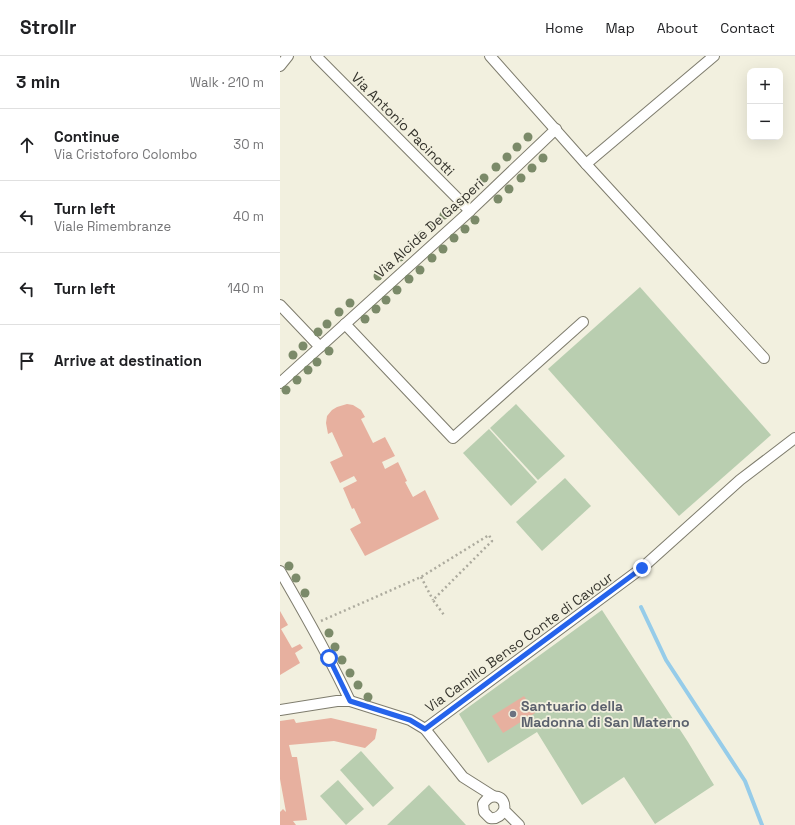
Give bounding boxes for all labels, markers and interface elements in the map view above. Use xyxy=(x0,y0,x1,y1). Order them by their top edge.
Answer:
text: Strollr xyxy=(20,15,77,40)
text: Home xyxy=(545,19,583,37)
text: Map xyxy=(605,19,635,37)
text: About xyxy=(657,19,698,37)
text: Contact xyxy=(720,19,775,37)
street label: Via Antonio Pacinotti xyxy=(347,68,459,180)
map controls xyxy=(747,68,783,140)
button: + xyxy=(747,68,783,104)
text: 3 min xyxy=(16,71,60,93)
text: Walk · 210 m xyxy=(190,74,264,91)
button: − xyxy=(747,104,783,140)
text: Continue xyxy=(54,127,120,146)
icon: ahead xyxy=(16,134,38,156)
text: 30 m xyxy=(233,136,264,153)
text: Via Cristoforo Colombo xyxy=(54,146,197,163)
street label: Via Alcide De Gasperi xyxy=(371,174,487,282)
text: Turn left xyxy=(54,199,116,218)
icon: left xyxy=(16,206,38,228)
text: 40 m xyxy=(233,208,264,225)
text: Viale Rimembranze xyxy=(54,218,171,235)
icon: left xyxy=(16,278,38,300)
text: Turn left xyxy=(54,279,116,298)
text: 140 m xyxy=(228,280,264,297)
icon: arrive xyxy=(16,350,38,372)
text: Arrive at destination xyxy=(54,351,202,370)
route end xyxy=(633,559,651,577)
street label: Via Camillo Benso Conte di Cavour xyxy=(422,568,616,716)
route start xyxy=(320,649,338,667)
place label: Santuario della Madonna di San Materno xyxy=(521,697,690,731)
marker: Santuario della Madonna di San Materno xyxy=(508,709,518,719)

